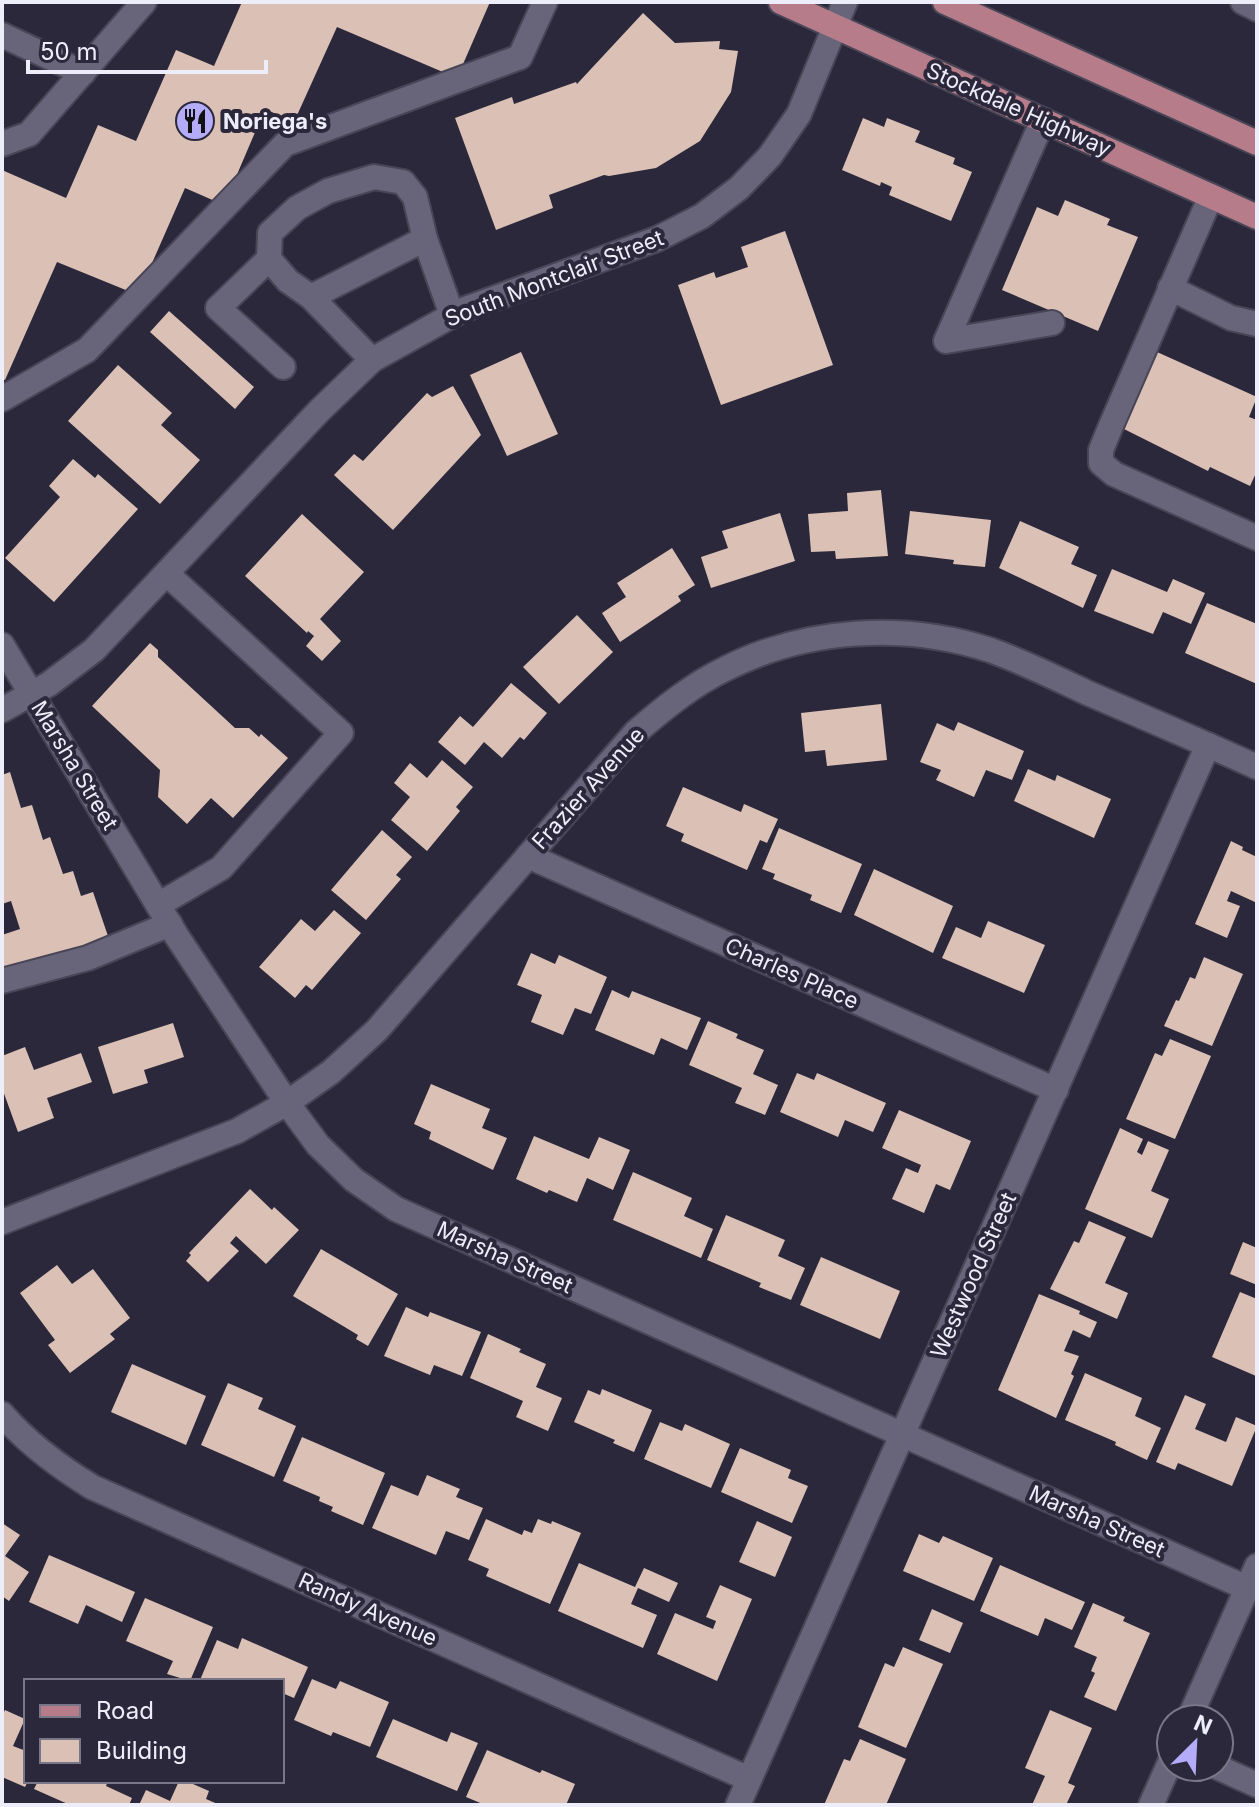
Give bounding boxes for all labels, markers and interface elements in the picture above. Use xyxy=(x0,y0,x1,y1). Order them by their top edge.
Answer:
scale bar xyxy=(28,24,266,74)
text: 50 m xyxy=(40,37,98,66)
street label: Stockdale Highway xyxy=(923,57,1115,161)
restaurant icon: Noriega's xyxy=(174,100,216,142)
place label: Noriega's xyxy=(223,108,327,134)
street label: South Montclair Street xyxy=(441,224,667,332)
street label: Marsha Street xyxy=(26,696,124,834)
street label: Frazier Avenue xyxy=(526,722,650,854)
street label: Charles Place xyxy=(721,932,863,1014)
street label: Westwood Street xyxy=(925,1188,1021,1362)
street label: Marsha Street xyxy=(433,1215,577,1299)
street label: Marsha Street xyxy=(1025,1479,1169,1563)
street label: Randy Avenue xyxy=(295,1567,441,1651)
legend xyxy=(24,1679,284,1783)
text: Road xyxy=(96,1696,154,1725)
north arrow xyxy=(1155,1703,1235,1783)
text: N xyxy=(1190,1709,1216,1740)
text: Building xyxy=(96,1736,187,1765)

